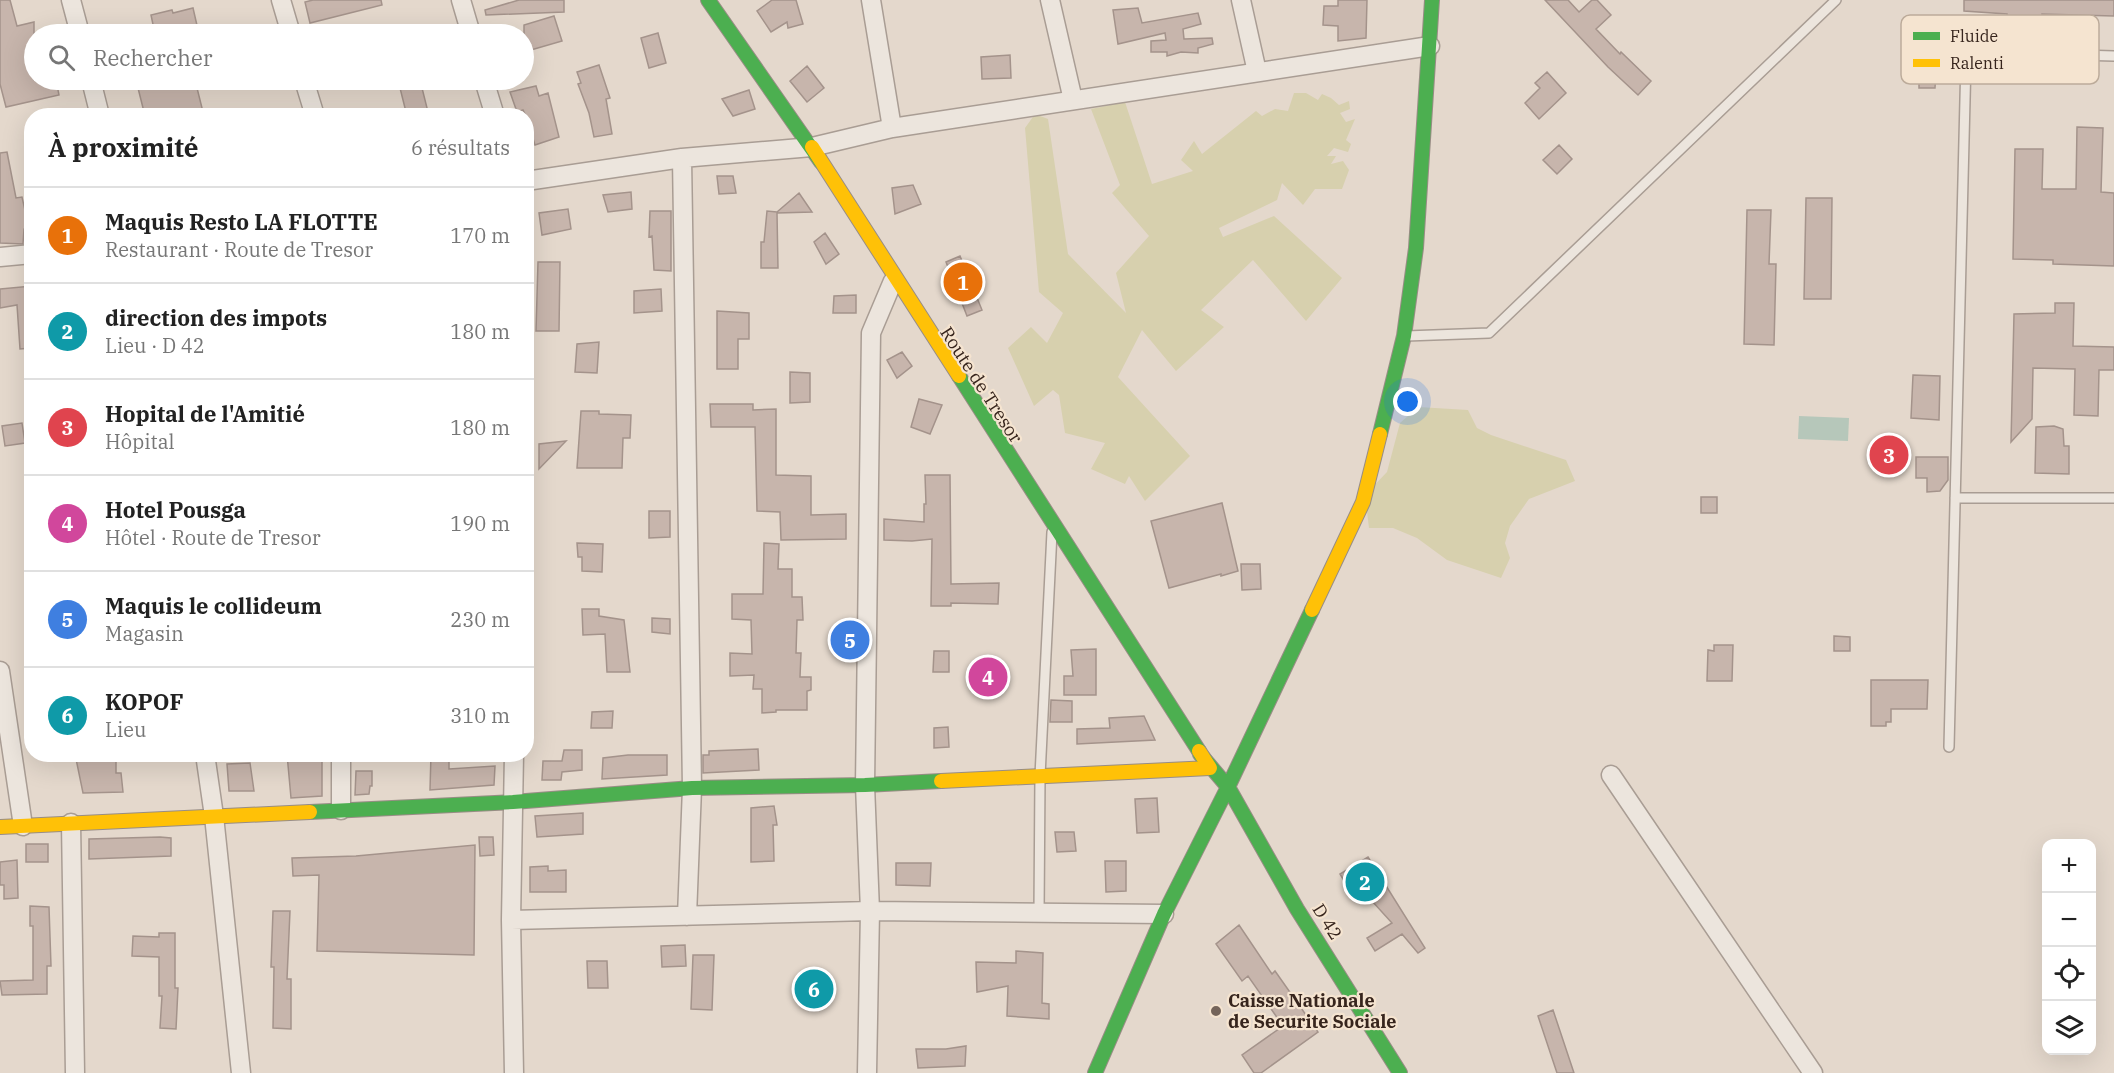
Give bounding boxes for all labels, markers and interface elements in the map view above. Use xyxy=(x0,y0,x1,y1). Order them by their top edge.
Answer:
legend xyxy=(1901,15,2099,84)
search box xyxy=(24,24,534,90)
text: Fluide xyxy=(1950,26,1998,46)
icon: search xyxy=(45,41,78,74)
text: Rechercher xyxy=(93,43,212,72)
text: Ralenti xyxy=(1950,53,2004,73)
text: À proximité xyxy=(48,130,199,164)
text: 6 résultats xyxy=(411,134,510,161)
text: Maquis Resto LA FLOTTE xyxy=(105,207,378,236)
text: 1 xyxy=(62,222,74,249)
text: 170 m xyxy=(450,222,510,249)
text: Restaurant · Route de Tresor xyxy=(105,236,373,263)
pin: 1 xyxy=(944,260,982,304)
text: direction des impots xyxy=(105,303,327,332)
text: 2 xyxy=(62,318,74,345)
text: 180 m xyxy=(450,318,510,345)
street label: Route de Tresor xyxy=(935,322,1028,447)
text: Lieu · D 42 xyxy=(105,332,205,359)
your location xyxy=(1393,387,1422,416)
text: Hopital de l'Amitié xyxy=(105,399,305,428)
text: 3 xyxy=(62,414,74,441)
text: 180 m xyxy=(450,414,510,441)
text: Hôpital xyxy=(105,428,175,455)
pin: 3 xyxy=(1870,432,1908,478)
text: Hotel Pousga xyxy=(105,495,246,524)
text: 4 xyxy=(62,510,74,537)
text: 190 m xyxy=(450,510,510,537)
text: Hôtel · Route de Tresor xyxy=(105,524,321,551)
text: Maquis le collideum xyxy=(105,591,322,620)
text: 5 xyxy=(62,606,74,633)
text: 230 m xyxy=(450,606,510,633)
pin: 5 xyxy=(830,618,870,662)
text: Magasin xyxy=(105,620,184,647)
pin: 4 xyxy=(968,654,1008,700)
text: KOPOF xyxy=(105,687,184,716)
text: 6 xyxy=(62,702,74,729)
text: 310 m xyxy=(450,702,510,729)
text: Lieu xyxy=(105,716,146,743)
map controls xyxy=(2042,839,2096,1055)
button: + xyxy=(2042,839,2096,893)
pin: 2 xyxy=(1346,860,1384,904)
button: − xyxy=(2042,893,2096,947)
street label: D 42 xyxy=(1307,899,1347,944)
button: locate xyxy=(2042,947,2096,1001)
pin: 6 xyxy=(794,966,834,1012)
place label: Caisse Nationale de Securite Sociale xyxy=(1228,989,1396,1033)
button: layers xyxy=(2042,1001,2096,1055)
marker: Caisse Nationale de Securite Sociale xyxy=(1209,1004,1223,1018)

